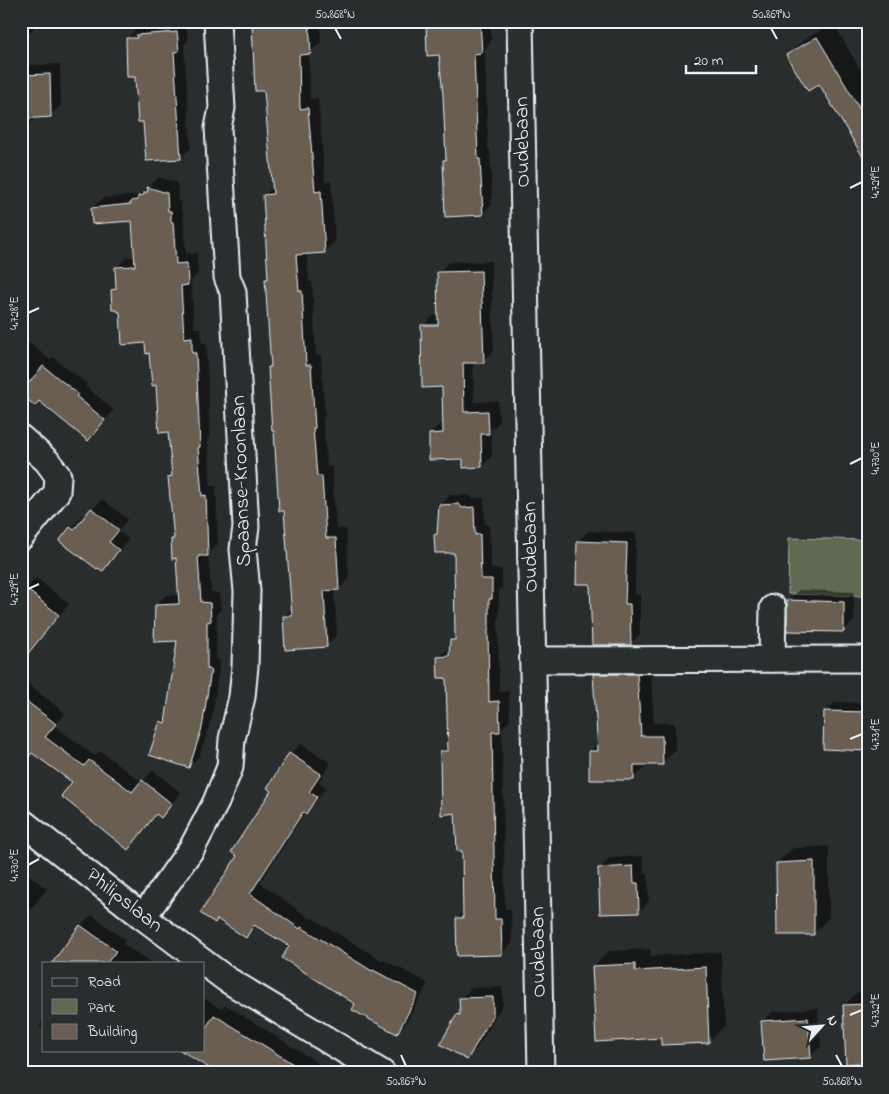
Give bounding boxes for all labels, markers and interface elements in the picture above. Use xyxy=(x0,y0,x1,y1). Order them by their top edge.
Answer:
text: 50.868°N xyxy=(315,6,355,24)
text: 50.869°N xyxy=(751,6,791,24)
scale bar xyxy=(686,42,756,74)
text: 20 m xyxy=(694,50,724,72)
street label: Oudebaan xyxy=(507,96,539,188)
text: 4.729°E xyxy=(867,166,885,198)
text: 4.728°E xyxy=(6,296,24,330)
street label: Spaanse-Kroonlaan xyxy=(224,395,260,567)
text: 4.730°E xyxy=(867,442,885,474)
street label: Oudebaan xyxy=(515,501,547,593)
text: 4.729°E xyxy=(6,573,24,605)
text: 4.731°E xyxy=(867,718,885,750)
text: 4.730°E xyxy=(6,849,24,881)
street label: Philipslaan xyxy=(79,861,169,941)
street label: Oudebaan xyxy=(523,906,555,998)
legend xyxy=(42,962,205,1052)
text: Road xyxy=(88,971,121,993)
text: 4.732°E xyxy=(867,993,885,1027)
text: Park xyxy=(88,997,116,1019)
north arrow xyxy=(796,1002,846,1052)
text: N xyxy=(821,1012,844,1030)
text: Building xyxy=(87,1021,137,1044)
text: 50.867°N xyxy=(386,1073,426,1091)
text: 50.868°N xyxy=(822,1073,862,1091)

